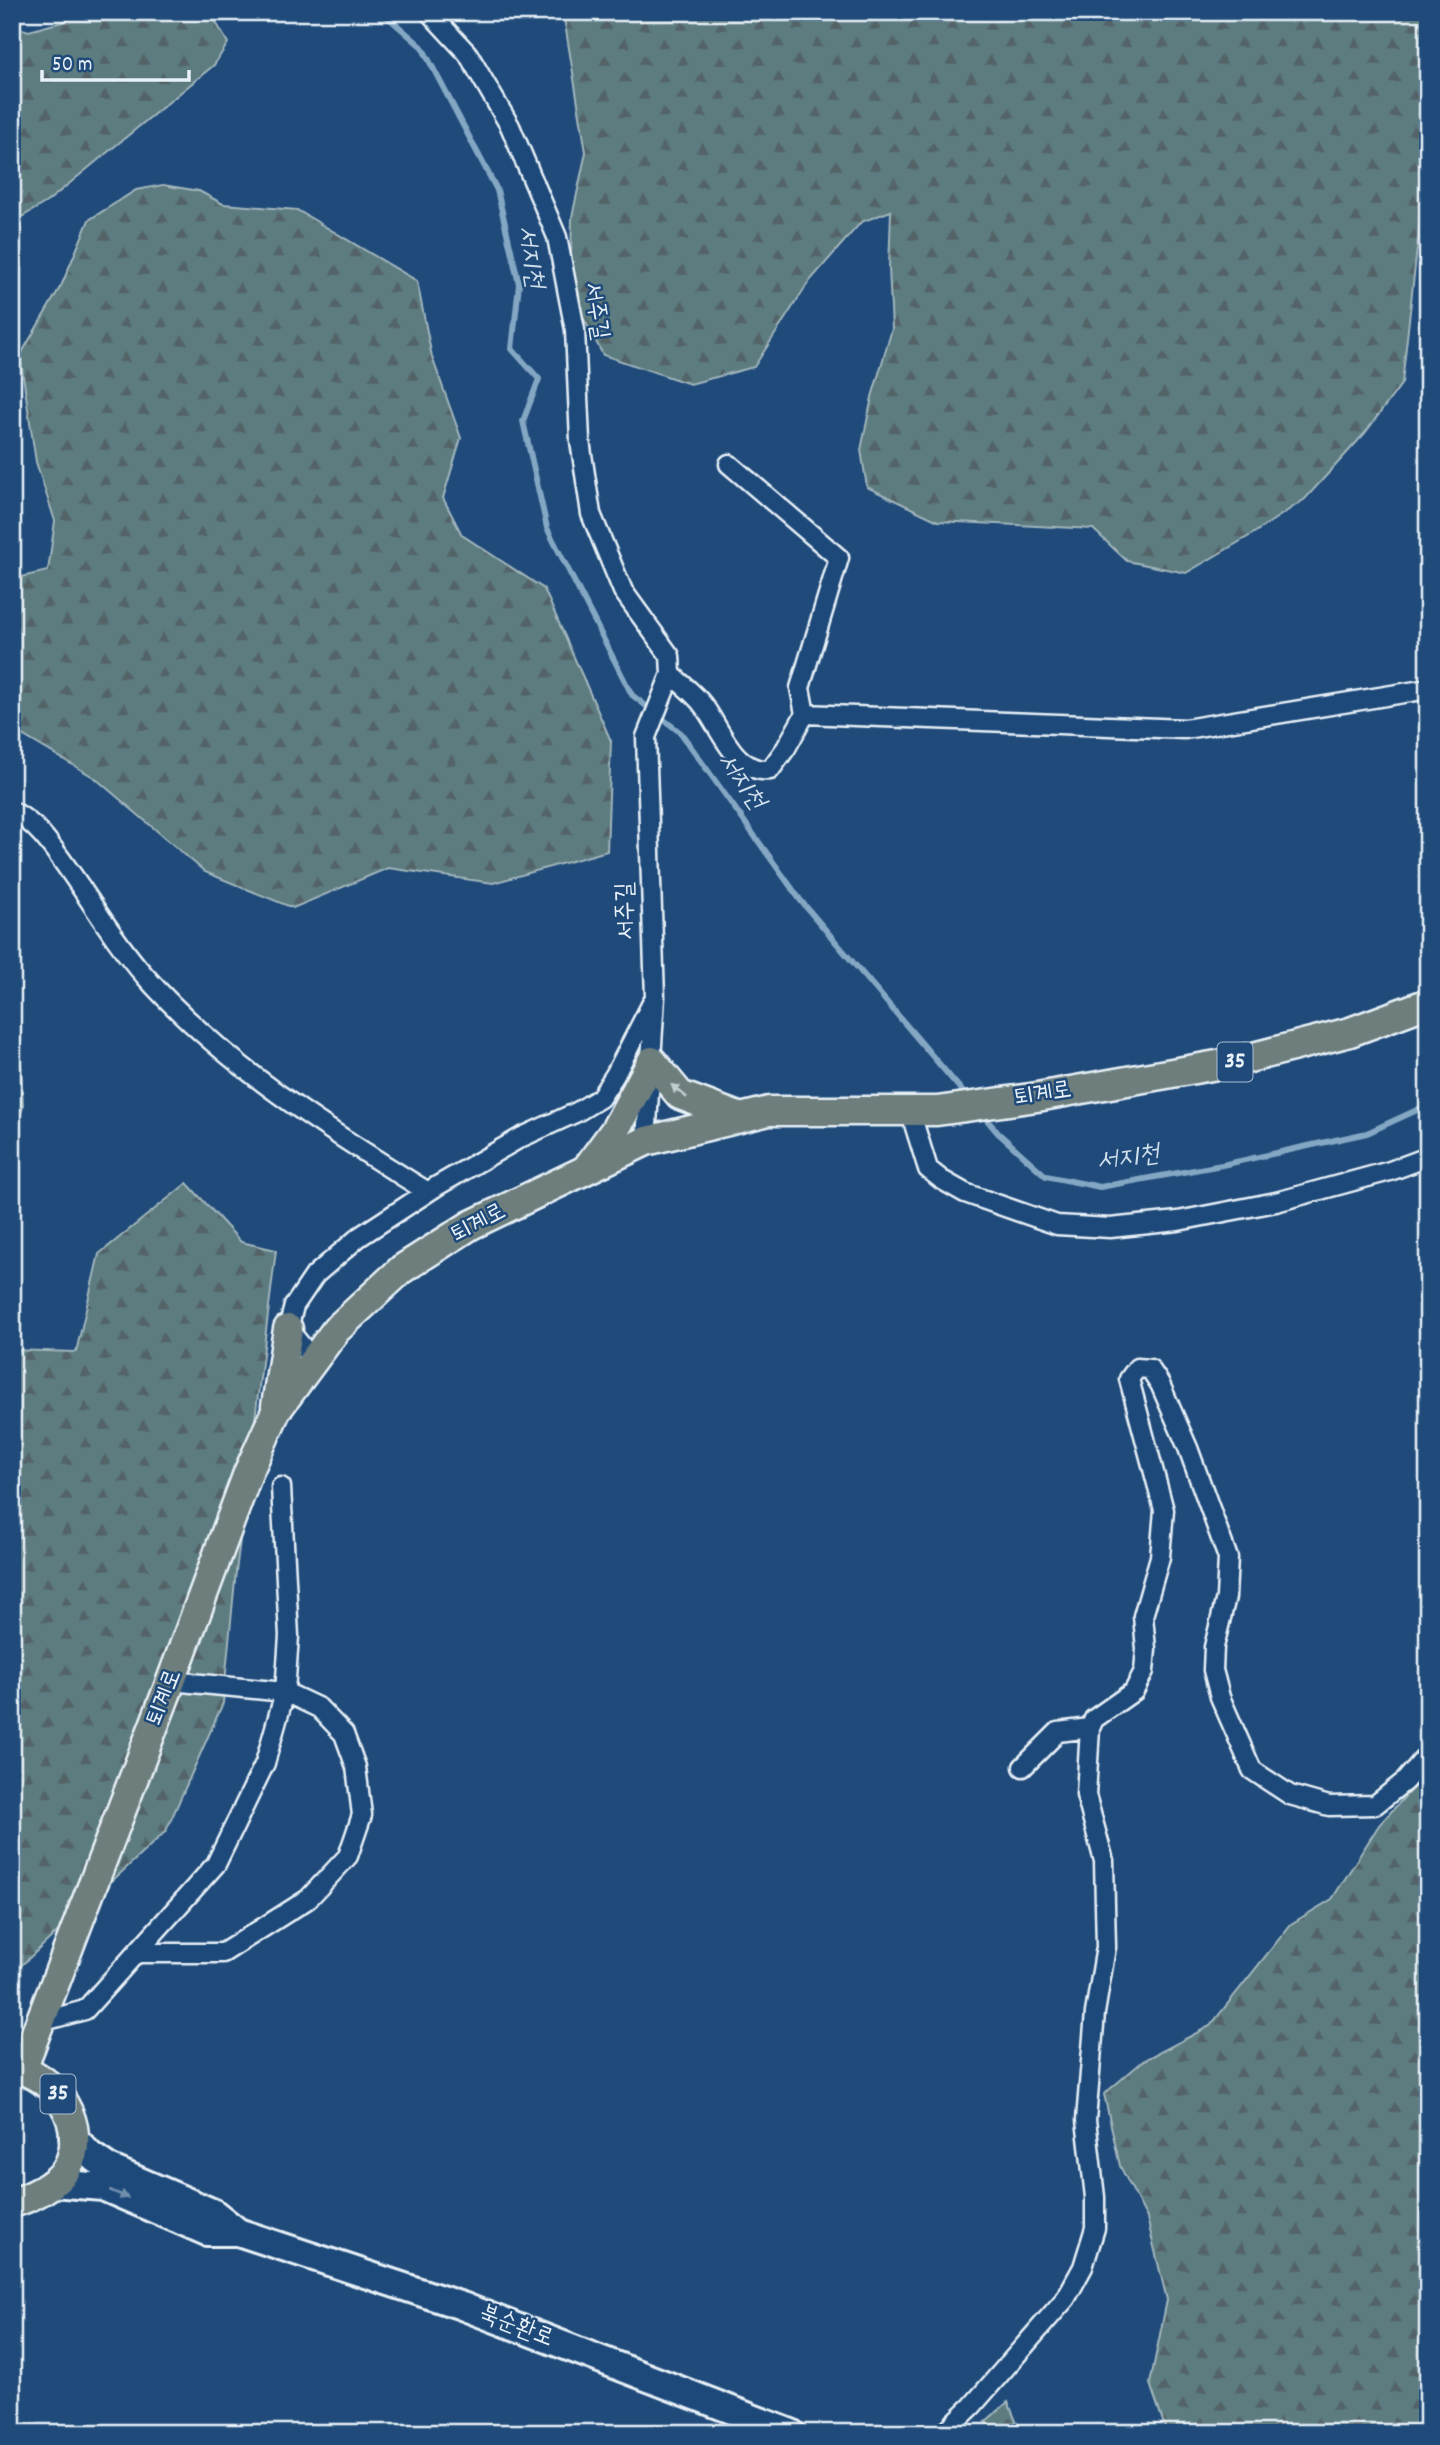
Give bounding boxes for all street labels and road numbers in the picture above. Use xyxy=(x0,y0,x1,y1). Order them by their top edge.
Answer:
street label: 서주길 xyxy=(574,280,616,342)
street label: 서주길 xyxy=(609,881,645,941)
road number: 35 xyxy=(1218,1042,1252,1082)
street label: 퇴계로 xyxy=(1012,1074,1074,1116)
street label: 퇴계로 xyxy=(445,1195,513,1253)
street label: 퇴계로 xyxy=(139,1665,191,1731)
road number: 35 xyxy=(41,2074,76,2114)
street label: 북순환로 xyxy=(474,2297,558,2357)

